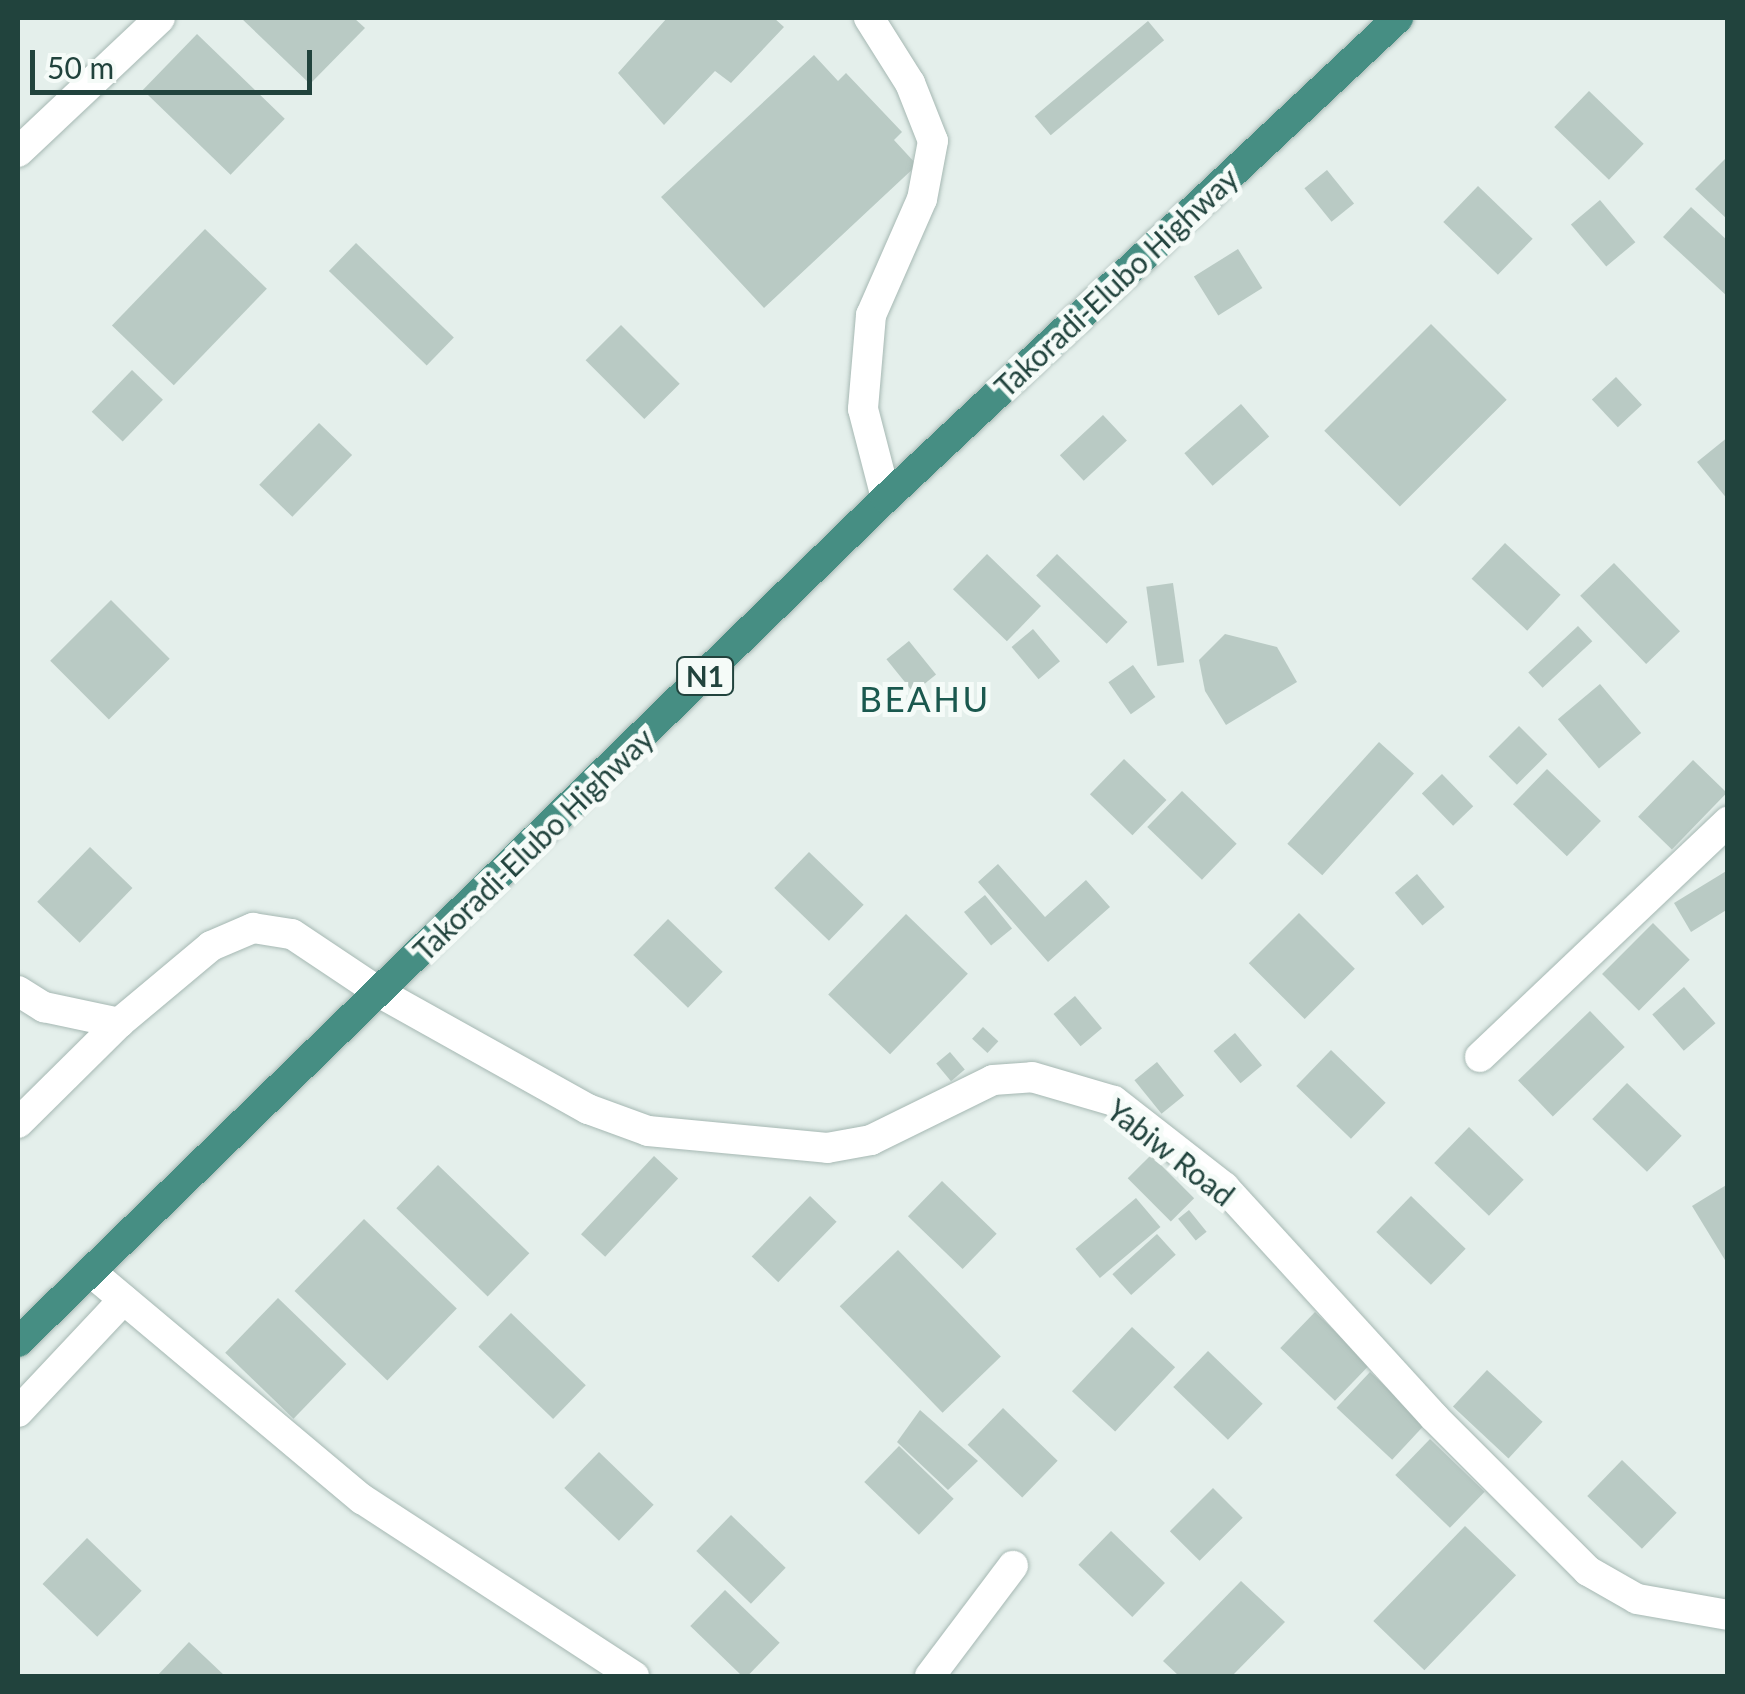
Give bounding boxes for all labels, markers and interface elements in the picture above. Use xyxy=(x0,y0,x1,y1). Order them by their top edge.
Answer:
scale bar xyxy=(35,30,318,92)
text: 50 m xyxy=(47,49,114,85)
street label: Takoradi-Elubo Highway xyxy=(987,160,1245,404)
road number: N1 xyxy=(675,653,735,699)
district label: BEAHU xyxy=(859,677,991,719)
street label: Takoradi-Elubo Highway xyxy=(406,720,660,968)
street label: Yabiw Road xyxy=(1100,1091,1242,1213)

